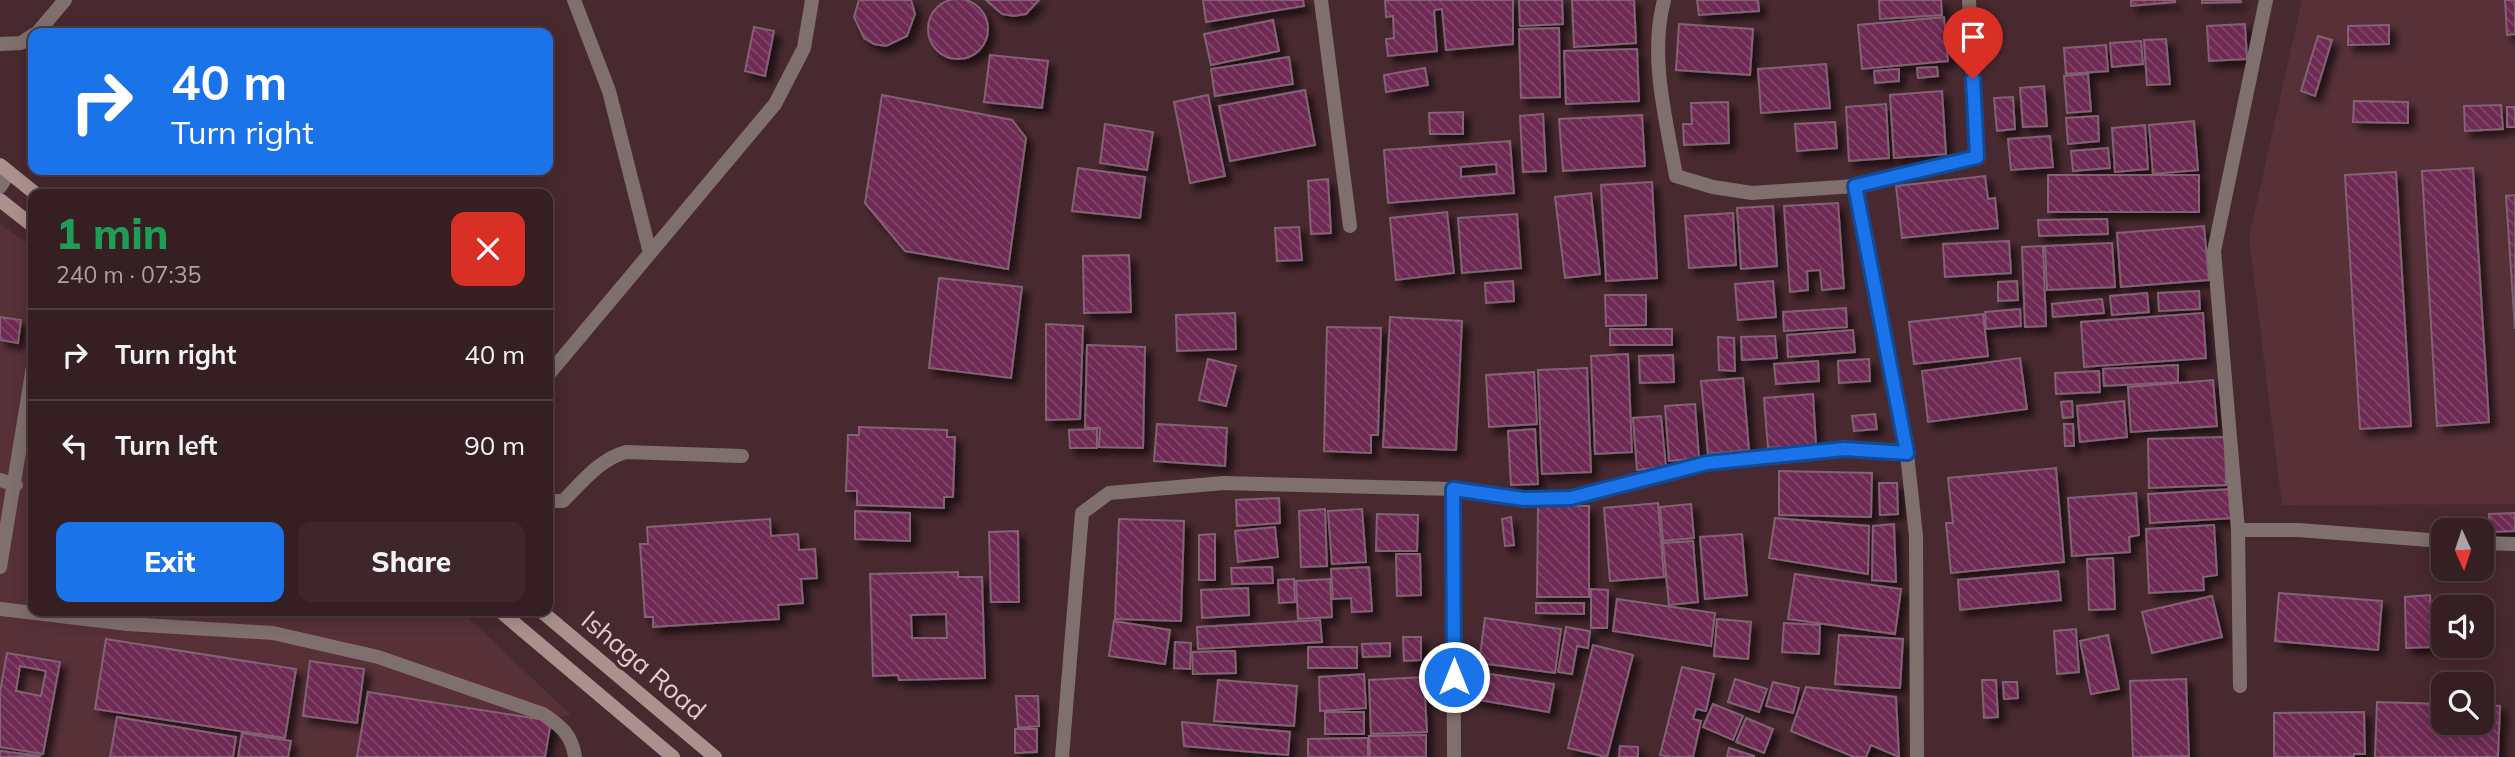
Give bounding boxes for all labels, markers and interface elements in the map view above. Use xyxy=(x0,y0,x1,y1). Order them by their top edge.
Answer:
pin xyxy=(1943,7,2003,79)
icon: arrive xyxy=(1954,18,1992,56)
text: 40 m xyxy=(171,51,287,112)
icon: right xyxy=(56,56,147,147)
text: Turn right xyxy=(171,112,314,152)
text: 1 min xyxy=(56,207,169,260)
button: close xyxy=(451,212,525,286)
text: 240 m · 07:35 xyxy=(56,260,201,289)
icon: right xyxy=(56,336,94,374)
text: Turn right xyxy=(115,338,236,371)
text: 40 m xyxy=(464,338,525,371)
icon: left xyxy=(56,427,94,465)
text: Turn left xyxy=(115,429,217,462)
text: 90 m xyxy=(464,429,525,462)
north arrow xyxy=(2431,518,2494,581)
map controls xyxy=(2431,518,2494,735)
button: Exit xyxy=(56,522,284,602)
button: Share xyxy=(298,522,525,602)
button: sound xyxy=(2431,595,2494,658)
street label: Ishaga Road xyxy=(575,603,713,727)
position arrow xyxy=(1417,640,1491,714)
button: search xyxy=(2431,672,2494,735)

